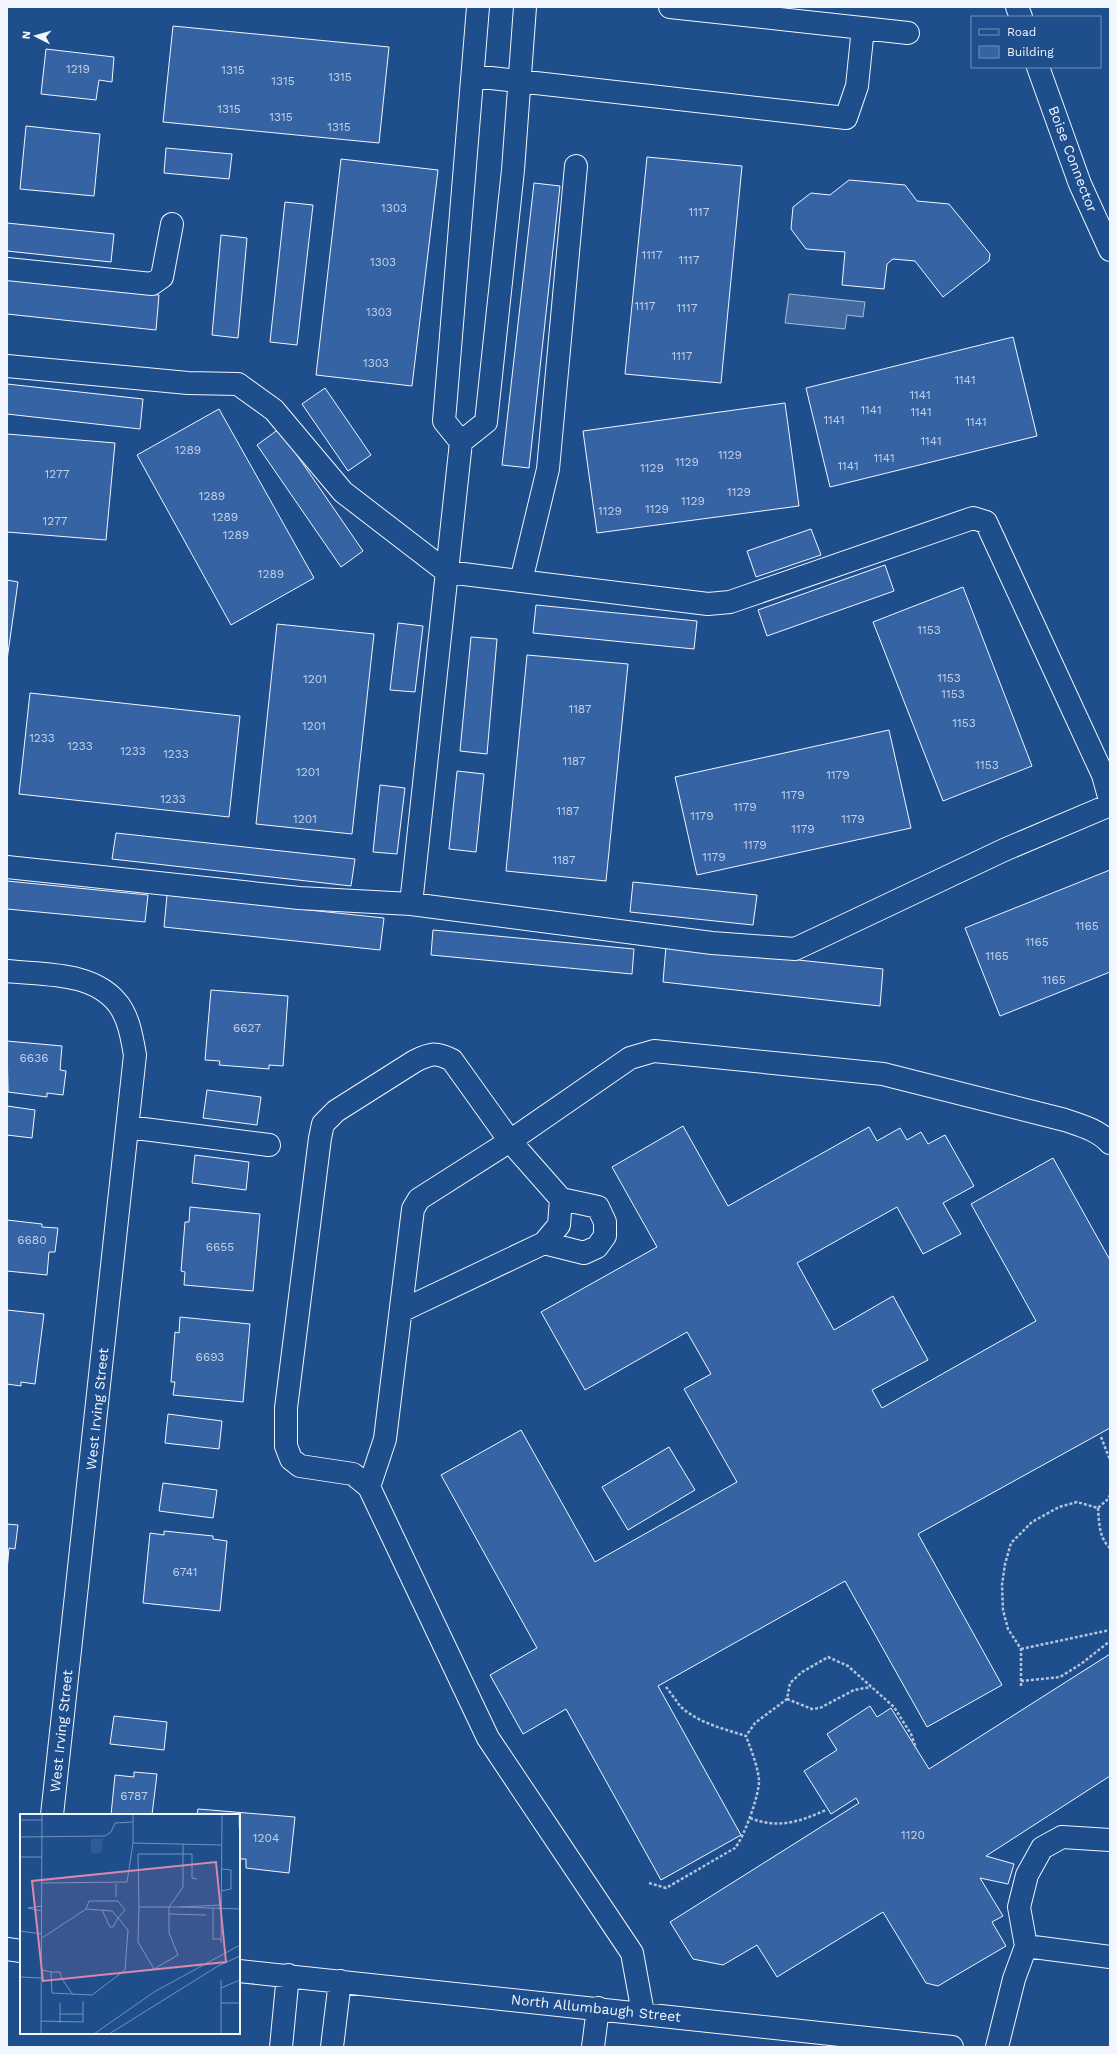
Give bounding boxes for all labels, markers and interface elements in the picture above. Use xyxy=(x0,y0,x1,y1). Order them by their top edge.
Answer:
north arrow xyxy=(16,16,56,56)
legend xyxy=(971,16,1101,68)
text: Road xyxy=(1007,25,1036,39)
text: N xyxy=(20,30,33,40)
text: Building xyxy=(1007,45,1054,59)
house number: 1219 xyxy=(66,62,90,76)
house number: 1315 xyxy=(221,63,245,77)
house number: 1315 xyxy=(328,70,352,84)
house number: 1315 xyxy=(271,74,295,88)
house number: 1315 xyxy=(217,102,241,116)
street label: Boise Connector xyxy=(1045,104,1101,215)
house number: 1315 xyxy=(269,110,293,124)
house number: 1315 xyxy=(327,120,351,134)
house number: 1303 xyxy=(381,201,407,215)
house number: 1117 xyxy=(689,205,710,219)
house number: 1117 xyxy=(642,248,663,262)
house number: 1117 xyxy=(679,253,700,267)
house number: 1303 xyxy=(370,255,396,269)
house number: 1117 xyxy=(635,299,656,313)
house number: 1117 xyxy=(677,301,698,315)
house number: 1303 xyxy=(366,305,392,319)
house number: 1117 xyxy=(672,349,693,363)
house number: 1303 xyxy=(363,356,389,370)
house number: 1141 xyxy=(954,373,976,387)
house number: 1141 xyxy=(909,388,931,402)
house number: 1141 xyxy=(860,403,882,417)
house number: 1141 xyxy=(910,405,932,419)
house number: 1141 xyxy=(823,413,845,427)
house number: 1141 xyxy=(965,415,987,429)
house number: 1141 xyxy=(920,434,942,448)
house number: 1289 xyxy=(175,443,201,457)
house number: 1129 xyxy=(718,448,742,462)
house number: 1141 xyxy=(873,451,895,465)
house number: 1129 xyxy=(675,455,699,469)
house number: 1141 xyxy=(837,459,859,473)
house number: 1129 xyxy=(640,461,664,475)
house number: 1277 xyxy=(45,467,70,481)
house number: 1129 xyxy=(727,485,751,499)
house number: 1289 xyxy=(199,489,225,503)
house number: 1129 xyxy=(681,494,705,508)
house number: 1129 xyxy=(645,502,669,516)
house number: 1129 xyxy=(598,504,622,518)
house number: 1289 xyxy=(212,510,238,524)
house number: 1277 xyxy=(43,514,68,528)
house number: 1289 xyxy=(223,528,249,542)
house number: 1289 xyxy=(258,567,284,581)
house number: 1153 xyxy=(917,623,941,637)
house number: 1153 xyxy=(937,671,961,685)
house number: 1201 xyxy=(303,672,327,686)
house number: 1153 xyxy=(941,687,965,701)
house number: 1187 xyxy=(568,702,592,716)
house number: 1153 xyxy=(952,716,976,730)
house number: 1201 xyxy=(302,719,326,733)
house number: 1233 xyxy=(29,731,55,745)
house number: 1233 xyxy=(67,739,93,753)
house number: 1233 xyxy=(120,744,146,758)
house number: 1233 xyxy=(163,747,189,761)
house number: 1187 xyxy=(562,754,586,768)
house number: 1153 xyxy=(975,758,999,772)
house number: 1201 xyxy=(296,765,320,779)
house number: 1179 xyxy=(826,768,850,782)
house number: 1179 xyxy=(781,788,805,802)
house number: 1233 xyxy=(160,792,186,806)
house number: 1179 xyxy=(733,800,757,814)
house number: 1187 xyxy=(556,804,580,818)
house number: 1179 xyxy=(690,809,714,823)
house number: 1201 xyxy=(293,812,317,826)
house number: 1179 xyxy=(841,812,865,826)
house number: 1179 xyxy=(791,822,815,836)
house number: 1179 xyxy=(743,838,767,852)
house number: 1179 xyxy=(702,850,726,864)
house number: 1187 xyxy=(552,853,576,867)
house number: 1165 xyxy=(1075,919,1099,933)
house number: 1165 xyxy=(1025,935,1049,949)
house number: 1165 xyxy=(985,949,1009,963)
house number: 1165 xyxy=(1042,973,1066,987)
house number: 6627 xyxy=(233,1021,261,1035)
house number: 6636 xyxy=(20,1051,48,1065)
house number: 6680 xyxy=(17,1233,47,1247)
house number: 6655 xyxy=(206,1240,234,1254)
street label: West Irving Street xyxy=(83,1347,111,1471)
house number: 6693 xyxy=(196,1350,224,1364)
house number: 6741 xyxy=(173,1565,197,1579)
street label: West Irving Street xyxy=(47,1669,75,1793)
house number: 6787 xyxy=(120,1789,148,1803)
inset map xyxy=(20,1814,240,2034)
house number: 1120 xyxy=(901,1828,925,1842)
house number: 1204 xyxy=(253,1831,279,1845)
street label: North Allumbaugh Street xyxy=(510,1991,682,2025)

